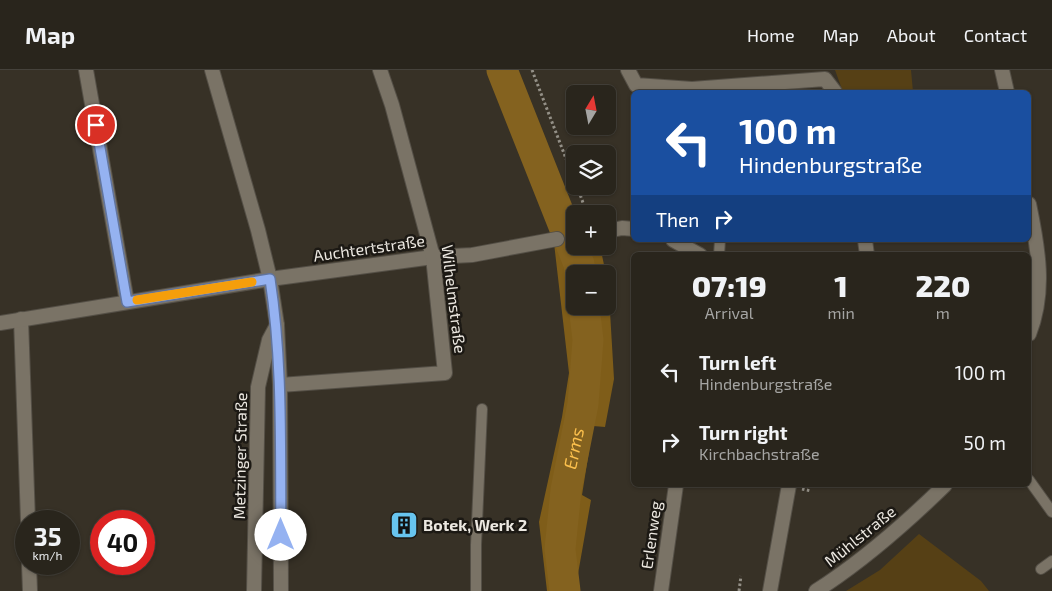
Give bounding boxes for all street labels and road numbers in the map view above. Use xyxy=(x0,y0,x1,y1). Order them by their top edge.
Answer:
street label: Auchtertstraße xyxy=(312,230,426,265)
street label: Wilhelmstraße xyxy=(438,244,471,354)
street label: Metzinger Straße xyxy=(229,392,250,520)
street label: Erlenweg xyxy=(636,500,665,570)
street label: Mühlstraße xyxy=(820,501,899,570)

